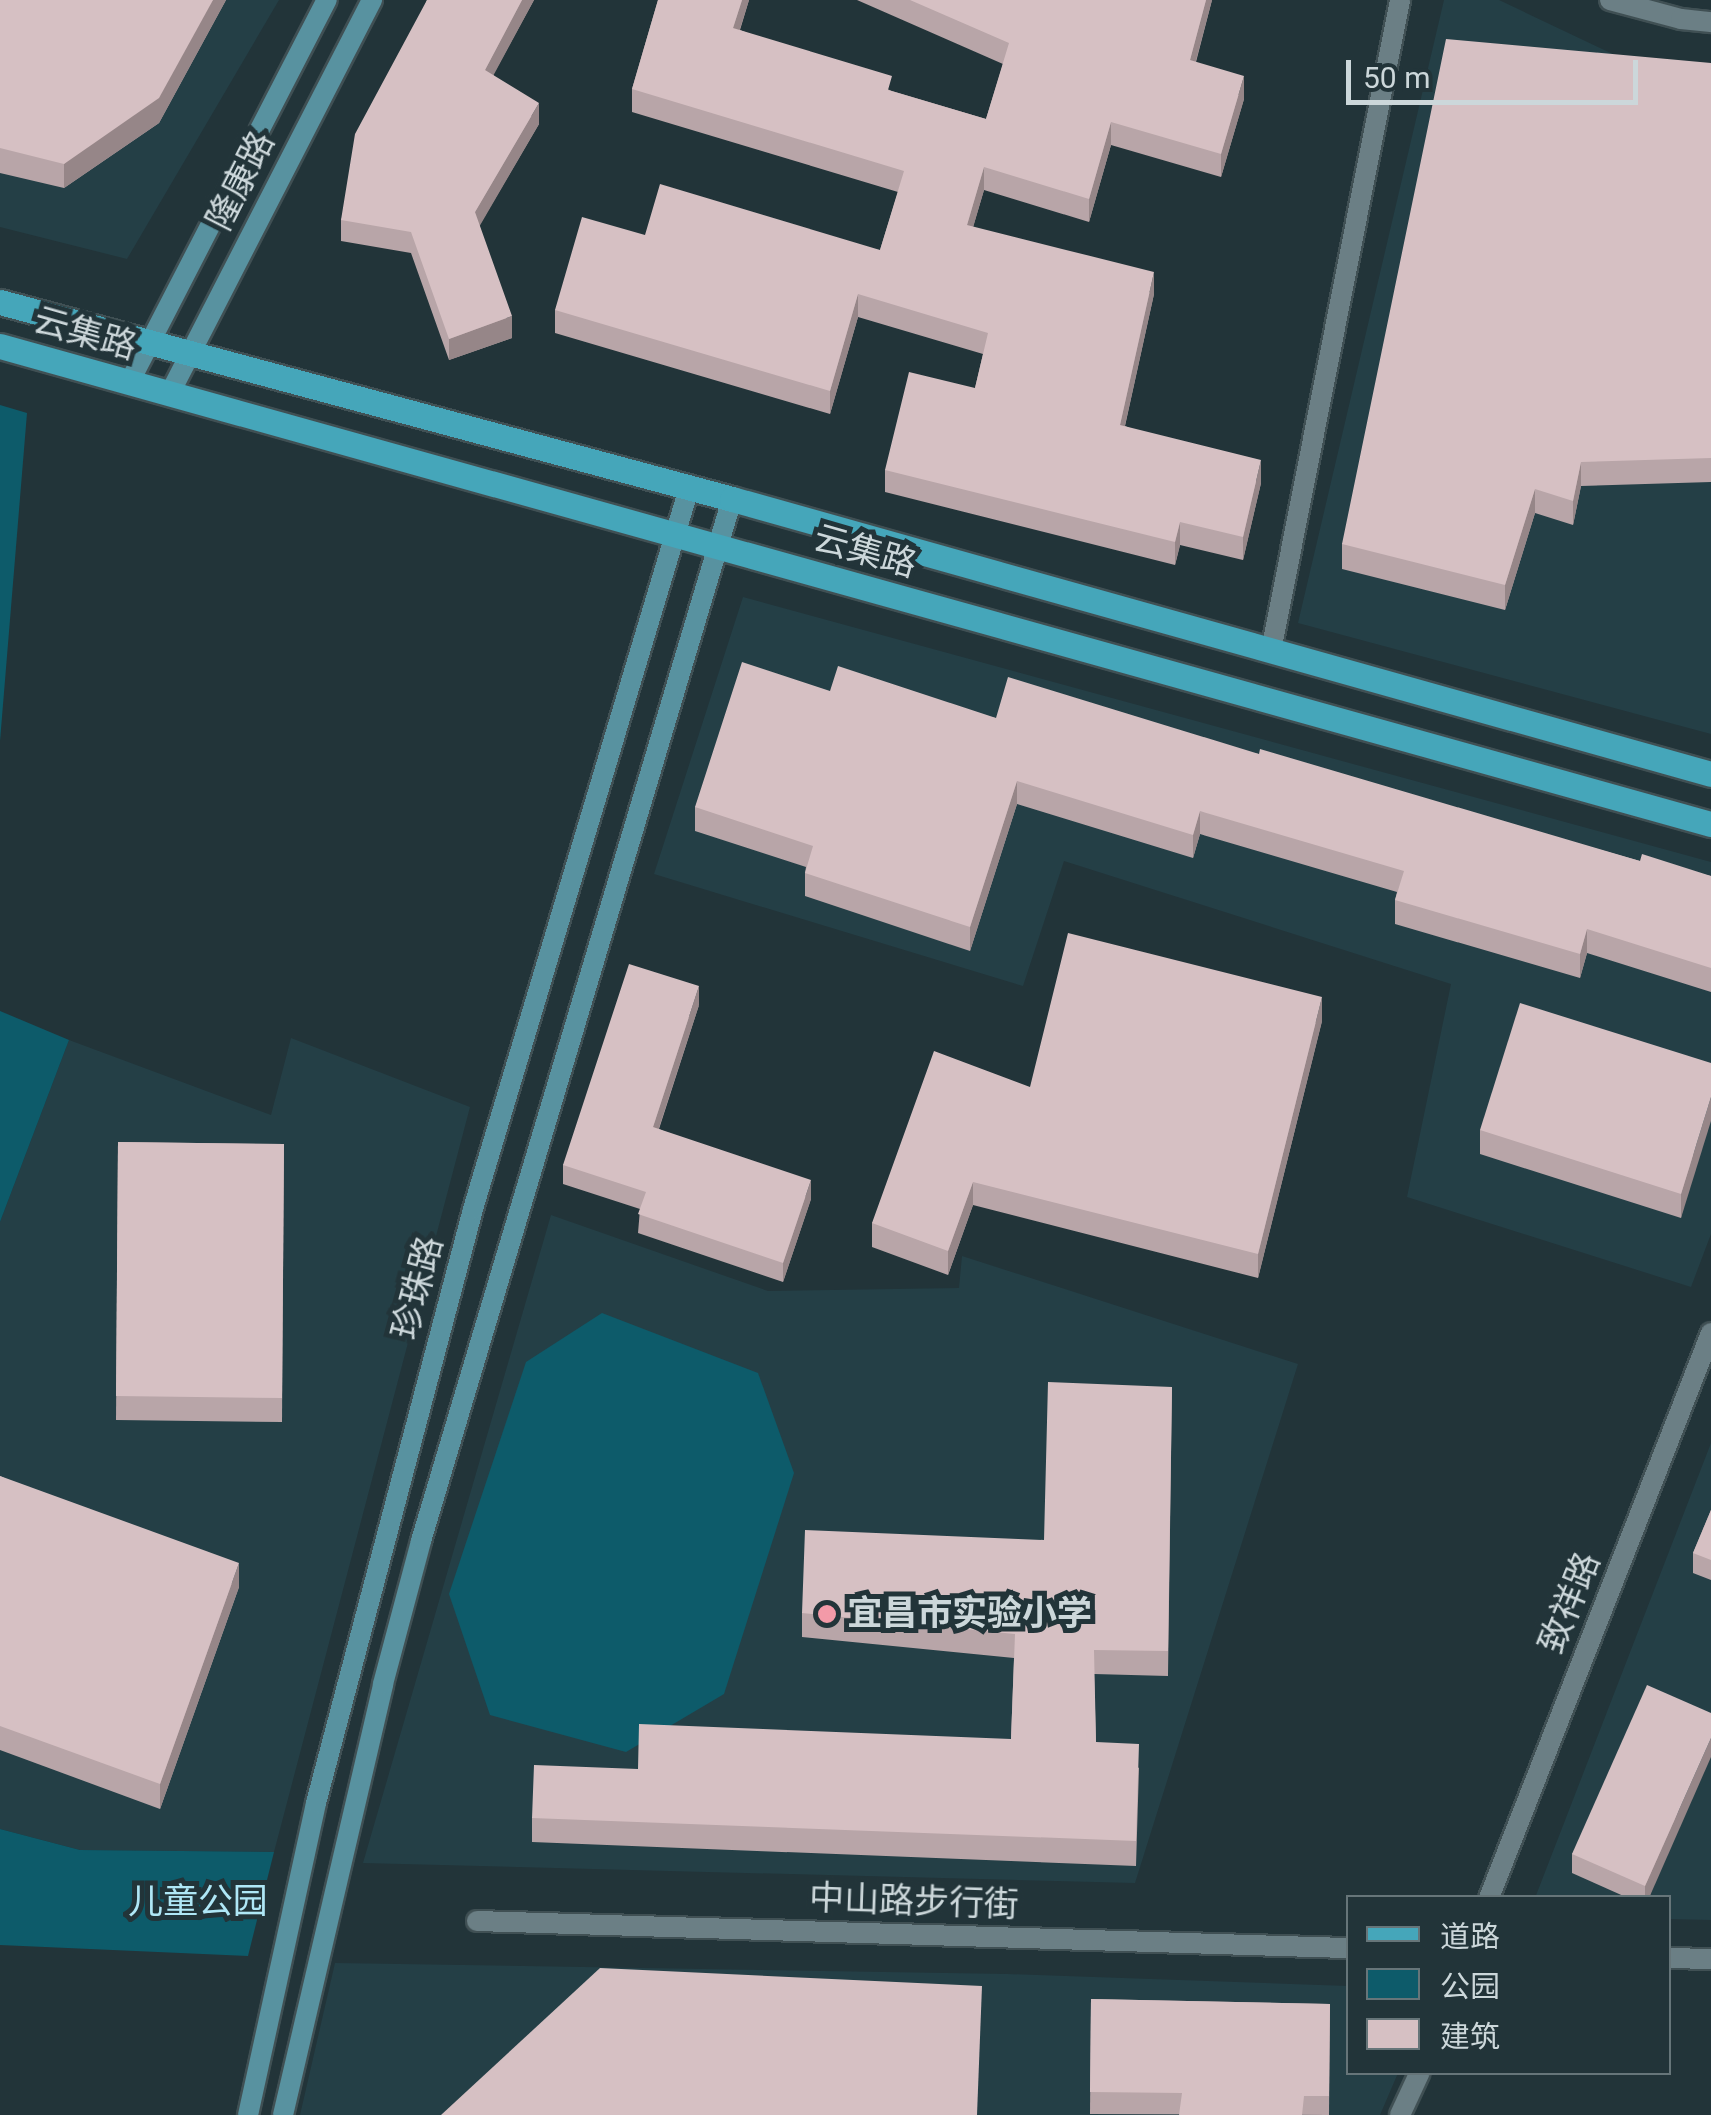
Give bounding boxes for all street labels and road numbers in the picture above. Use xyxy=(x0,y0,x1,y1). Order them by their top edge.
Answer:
street label: 隆康路 xyxy=(198,125,284,237)
street label: 云集路 xyxy=(29,299,141,369)
street label: 云集路 xyxy=(809,517,921,587)
street label: 珍珠路 xyxy=(384,1232,452,1344)
street label: 致祥路 xyxy=(1531,1546,1609,1660)
street label: 中山路步行街 xyxy=(808,1877,1020,1927)

